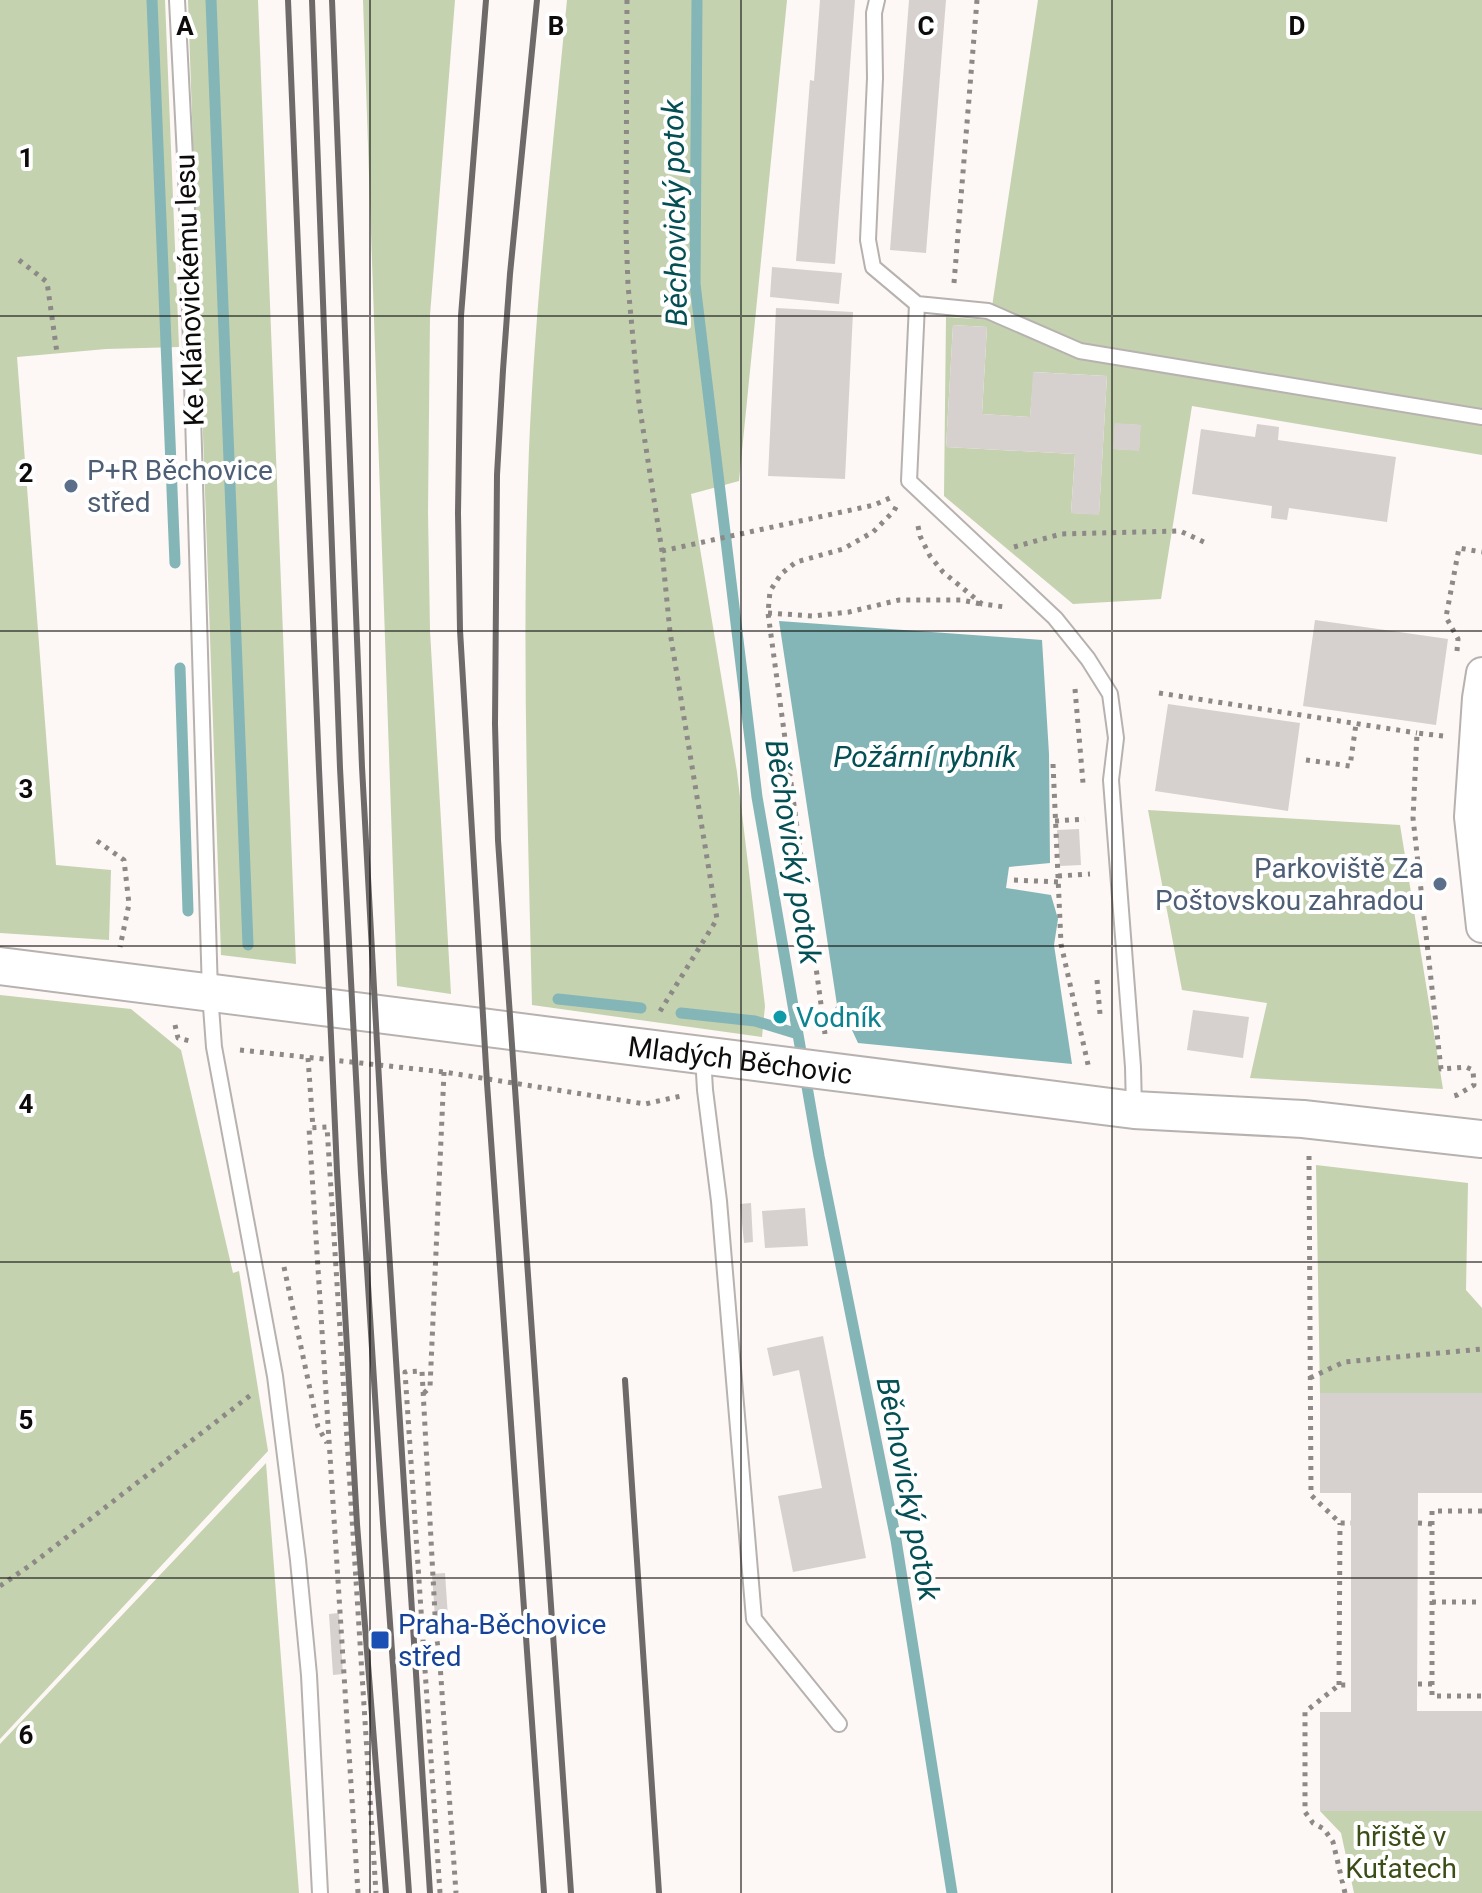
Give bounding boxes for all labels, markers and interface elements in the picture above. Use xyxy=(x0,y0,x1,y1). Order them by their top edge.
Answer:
text: A xyxy=(176,11,194,41)
text: B xyxy=(548,11,564,41)
text: C xyxy=(917,11,935,41)
text: D xyxy=(1289,11,1305,41)
water label: Běchovický potok xyxy=(655,98,694,327)
text: 1 xyxy=(19,143,33,173)
street label: Ke Klánovickému lesu xyxy=(168,153,211,427)
place label: P+R Běchovice střed xyxy=(87,454,273,519)
text: 2 xyxy=(19,458,33,488)
marker: P+R Běchovice střed xyxy=(62,477,80,495)
water label: Běchovický potok xyxy=(758,737,829,968)
water label: Požární rybník xyxy=(833,739,1018,774)
text: 3 xyxy=(19,774,33,804)
place label: Parkoviště Za Poštovskou zahradou xyxy=(1155,852,1424,917)
marker: Parkoviště Za Poštovskou zahradou xyxy=(1431,875,1449,893)
place label: Vodník xyxy=(796,1001,882,1034)
marker: Vodník xyxy=(771,1008,789,1026)
street label: Mladých Běchovic xyxy=(626,1030,854,1091)
text: 4 xyxy=(19,1089,34,1119)
water label: Běchovický potok xyxy=(870,1374,948,1605)
text: 5 xyxy=(19,1405,33,1435)
place label: Praha-Běchovice střed xyxy=(398,1608,606,1673)
marker: Praha-Běchovice střed xyxy=(369,1629,391,1651)
text: 6 xyxy=(19,1720,34,1750)
park label: hřiště v Kuťatech xyxy=(1345,1820,1457,1885)

